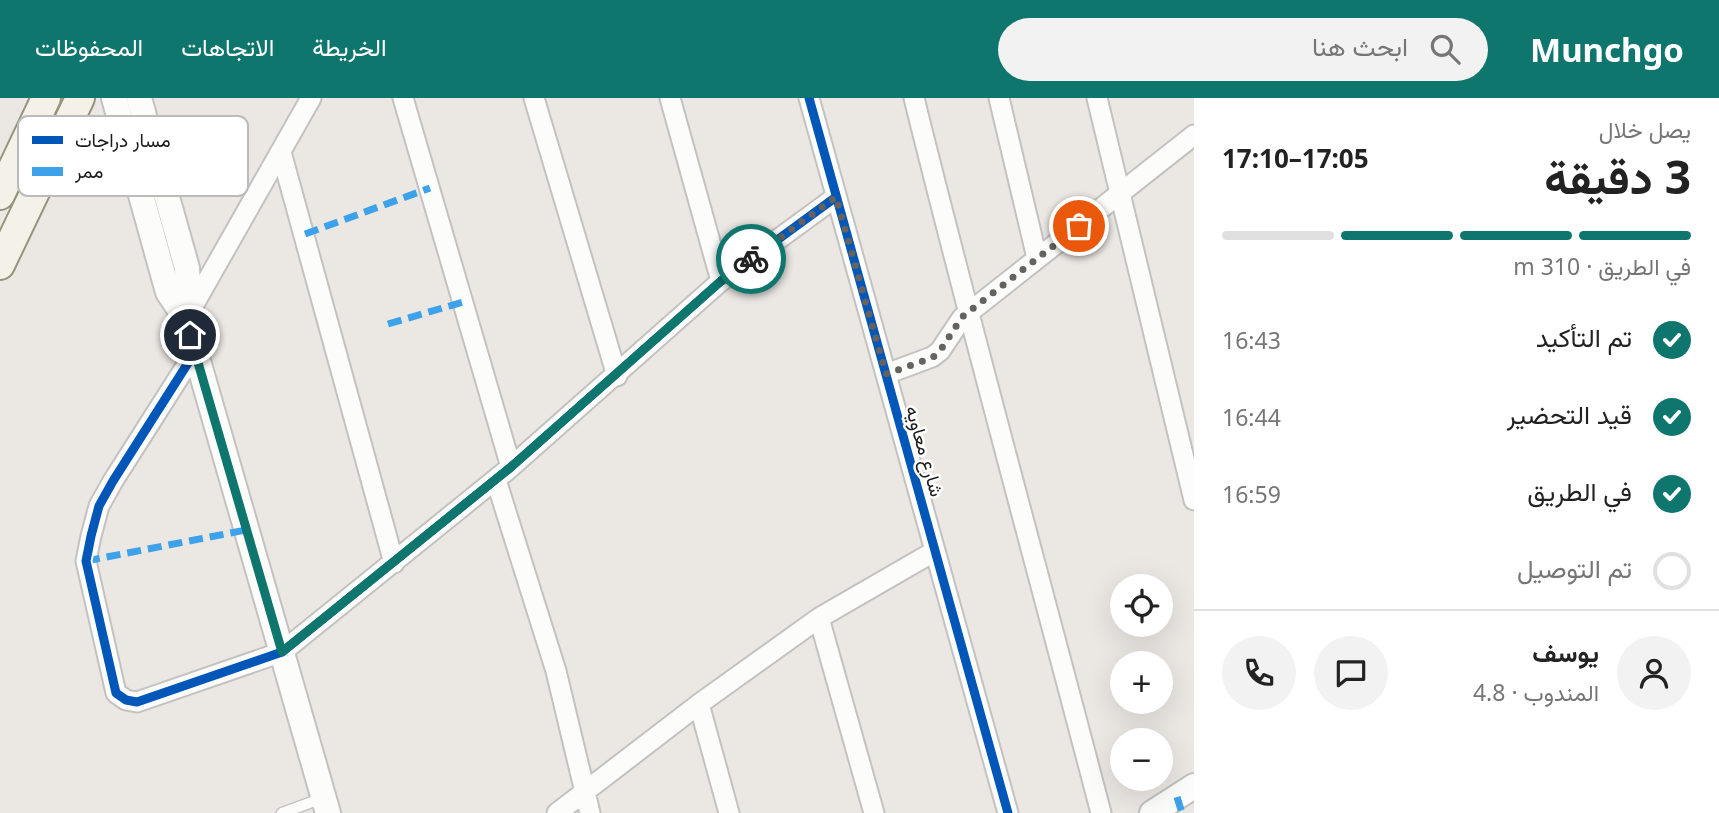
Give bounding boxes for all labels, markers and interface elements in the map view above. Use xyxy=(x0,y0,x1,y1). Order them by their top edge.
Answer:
search box xyxy=(998,18,1488,81)
text: Munchgo xyxy=(1530,27,1684,72)
text: ابحث هنا xyxy=(1312,28,1408,64)
text: المحفوظات xyxy=(35,30,143,63)
text: الاتجاهات xyxy=(181,30,274,63)
text: الخريطة xyxy=(312,30,387,63)
icon: search xyxy=(1426,30,1464,68)
text: يصل خلال xyxy=(1599,113,1691,145)
legend xyxy=(18,116,248,196)
text: مسار دراجات xyxy=(75,127,171,153)
text: 17:05–17:10 xyxy=(1222,140,1369,176)
text: 3 دقيقة xyxy=(1544,145,1691,207)
text: ممر xyxy=(74,158,103,184)
pin xyxy=(1049,196,1109,256)
icon: bag xyxy=(1060,207,1098,245)
courier xyxy=(716,224,786,294)
icon: bike xyxy=(732,240,770,278)
text: في الطريق · 310 m xyxy=(1513,250,1691,282)
pin xyxy=(160,305,220,365)
icon: home xyxy=(171,316,209,354)
text: تم التأكيد xyxy=(1536,319,1632,355)
icon: check xyxy=(1653,321,1691,359)
text: 16:43 xyxy=(1222,324,1281,356)
text: قيد التحضير xyxy=(1507,396,1632,432)
icon: check xyxy=(1653,398,1691,436)
text: 16:44 xyxy=(1222,401,1281,433)
street label: شارع معاويه xyxy=(900,403,950,499)
text: في الطريق xyxy=(1527,473,1632,509)
icon: check xyxy=(1653,475,1691,513)
text: 16:59 xyxy=(1222,478,1281,510)
text: تم التوصيل xyxy=(1517,550,1632,586)
map controls xyxy=(1110,574,1173,791)
button: locate xyxy=(1110,574,1173,637)
text: يوسف xyxy=(1532,634,1599,670)
button: phone xyxy=(1222,636,1296,710)
button: chat xyxy=(1314,636,1388,710)
button: person xyxy=(1617,636,1691,710)
button: + xyxy=(1110,651,1173,714)
text: المندوب · 4.8 xyxy=(1473,676,1599,708)
button: − xyxy=(1110,728,1173,791)

